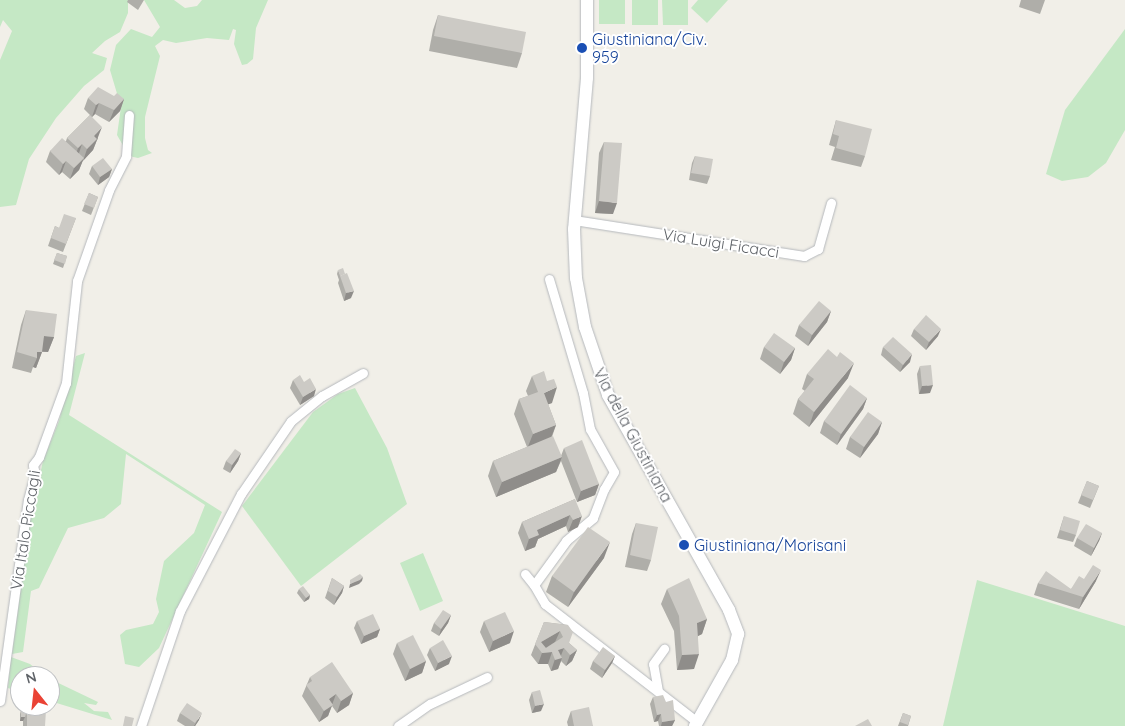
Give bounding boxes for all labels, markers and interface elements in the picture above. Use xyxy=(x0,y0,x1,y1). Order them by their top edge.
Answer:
place label: Giustiniana/Civ. 959 xyxy=(592,29,707,67)
marker: Giustiniana/Civ. 959 xyxy=(576,42,588,54)
street label: Via Luigi Ficacci xyxy=(662,224,780,262)
street label: Via della Giustiniana xyxy=(589,364,677,506)
street label: Via Italo Piccagli xyxy=(6,469,44,591)
place label: Giustiniana/Morisani xyxy=(694,535,846,555)
marker: Giustiniana/Morisani xyxy=(678,539,690,551)
north arrow xyxy=(10,666,60,716)
text: N xyxy=(24,667,39,688)

